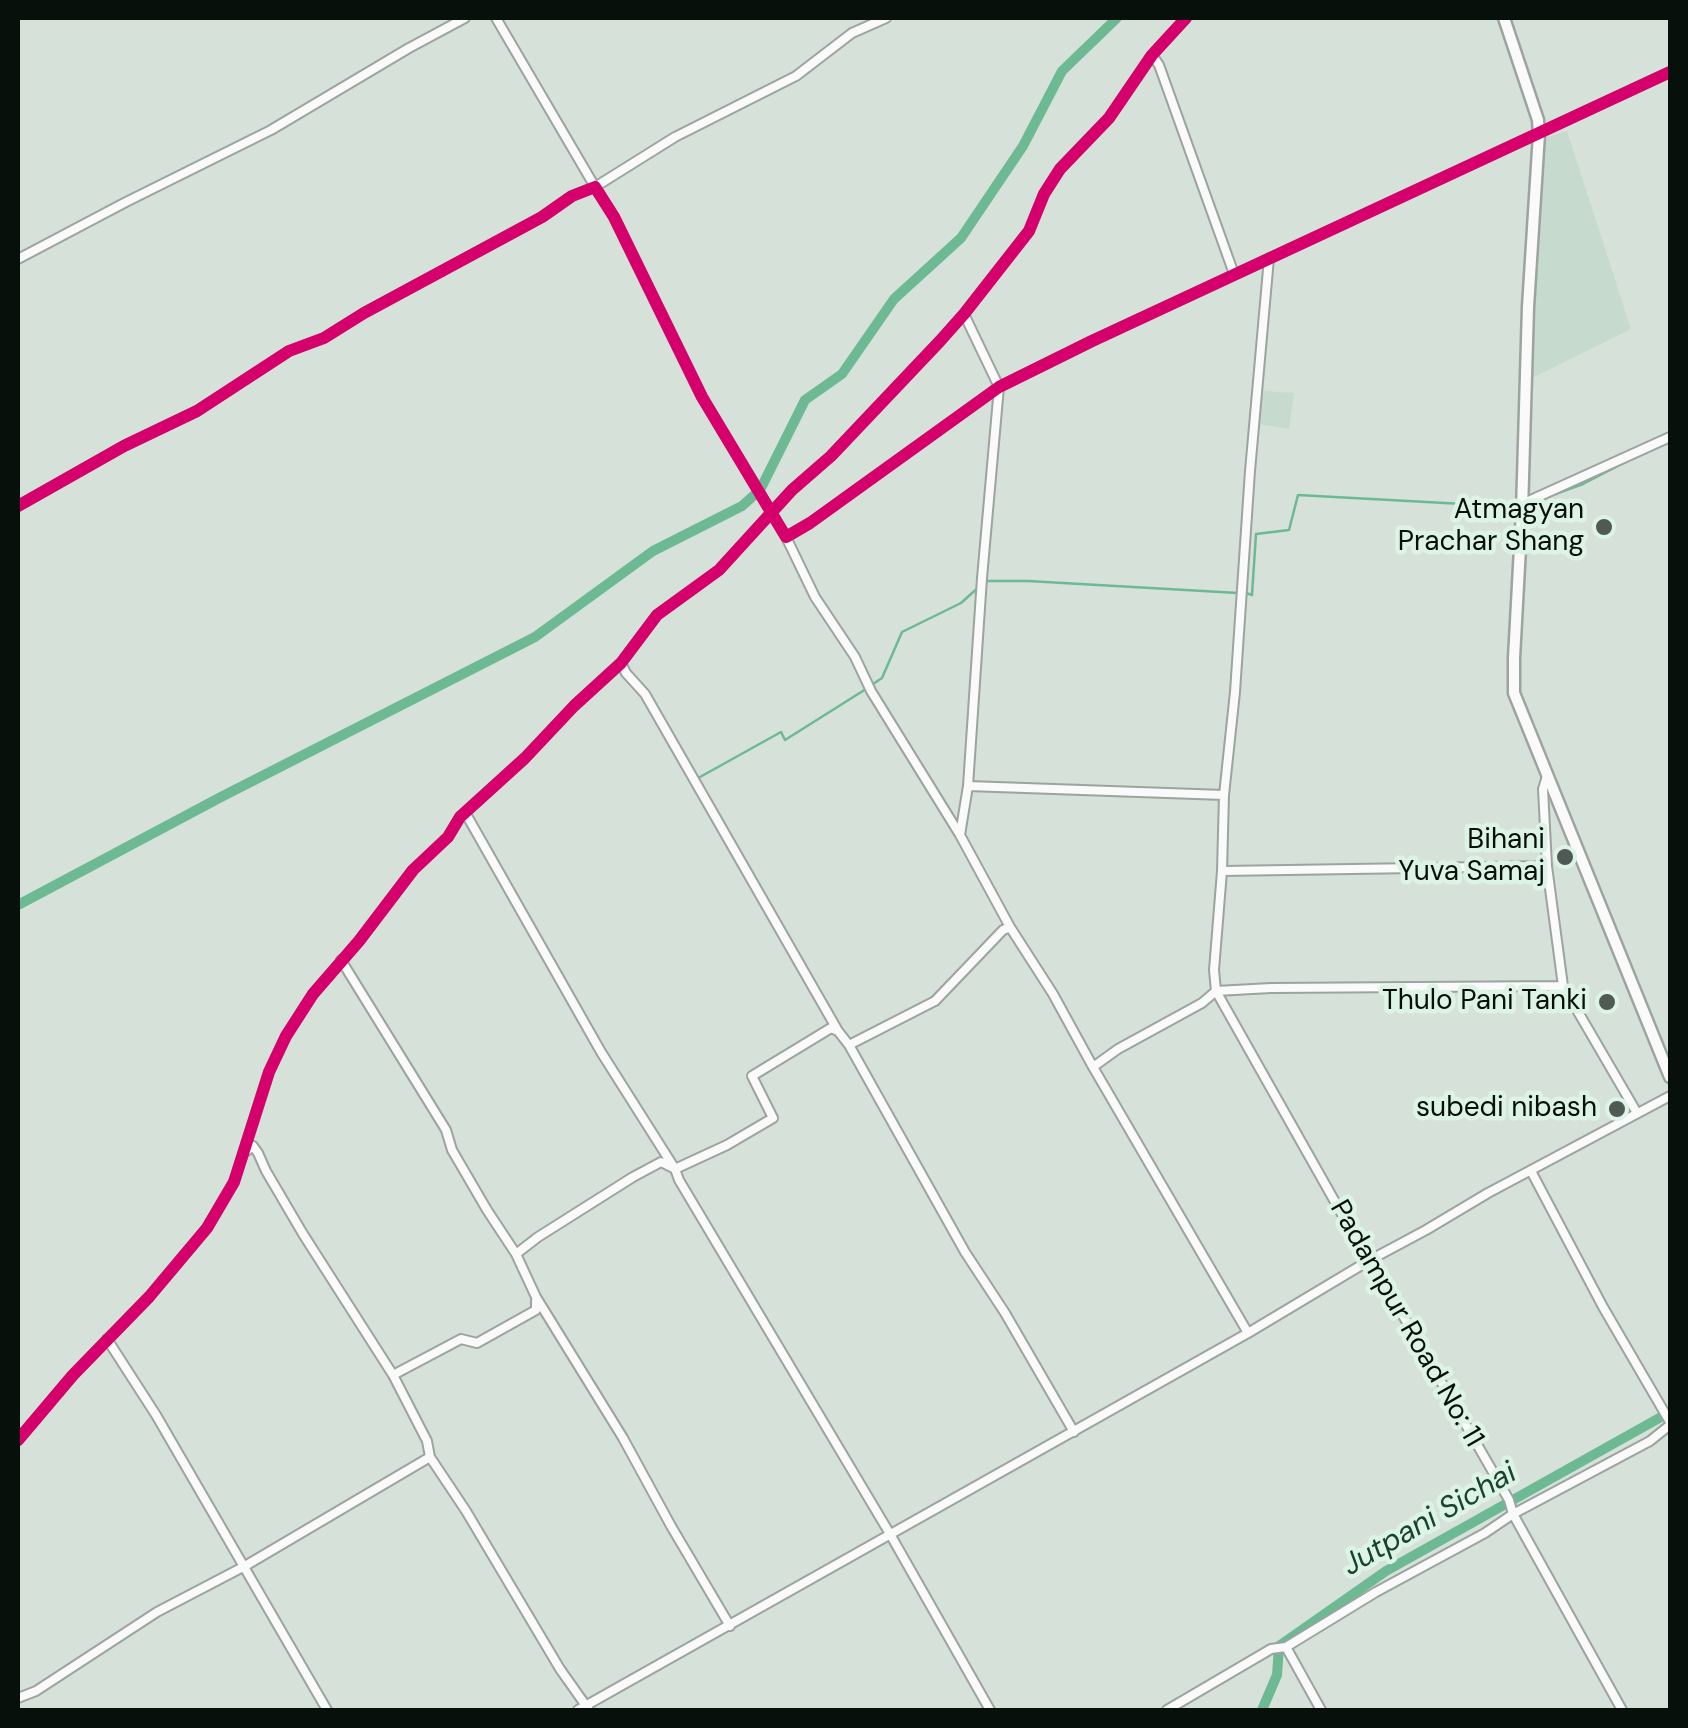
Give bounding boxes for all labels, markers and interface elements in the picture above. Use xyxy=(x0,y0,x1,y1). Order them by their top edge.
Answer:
place label: Atmagyan Prachar Shang xyxy=(1398,494,1584,560)
marker: Atmagyan Prachar Shang xyxy=(1593,516,1615,538)
place label: Bihani Yuva Samaj xyxy=(1398,824,1545,890)
marker: Bihani Yuva Samaj xyxy=(1554,846,1576,868)
place label: Thulo Pani Tanki xyxy=(1382,985,1587,1019)
marker: Thulo Pani Tanki xyxy=(1596,991,1618,1013)
place label: subedi nibash xyxy=(1416,1092,1597,1126)
marker: subedi nibash xyxy=(1606,1098,1628,1120)
street label: Padampur Road No: 11 xyxy=(1322,1195,1490,1453)
water label: Jutpani Sichai xyxy=(1337,1456,1523,1584)

